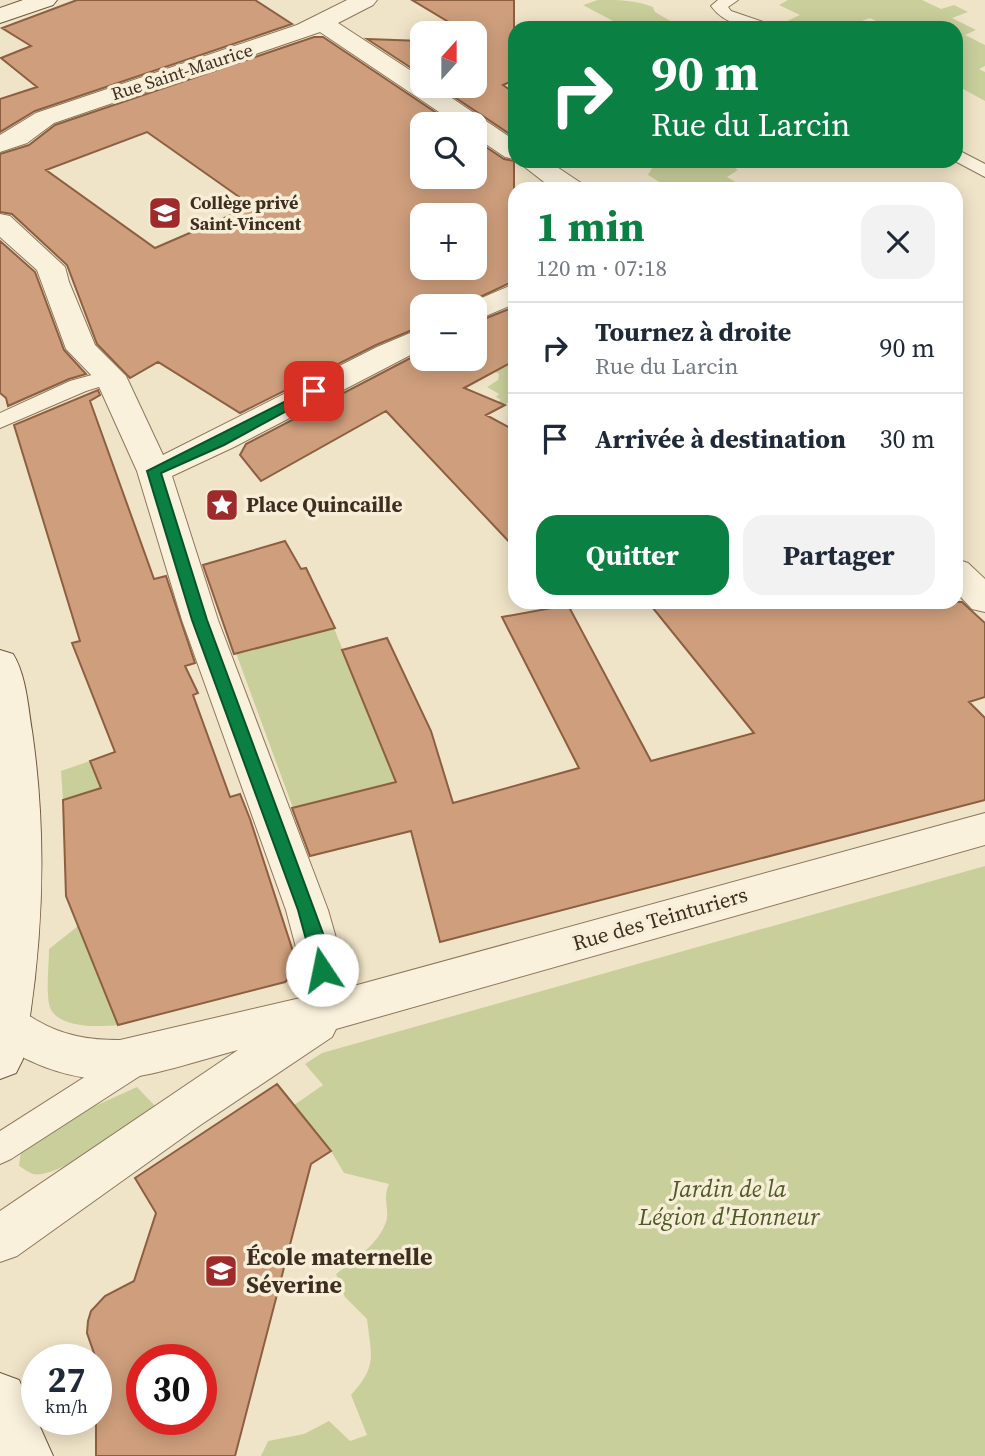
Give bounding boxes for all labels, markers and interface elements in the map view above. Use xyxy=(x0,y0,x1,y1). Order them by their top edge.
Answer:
north arrow xyxy=(410,21,486,98)
map controls xyxy=(410,21,487,371)
street label: Rue Saint-Maurice xyxy=(108,37,256,106)
text: 90 m xyxy=(651,39,759,106)
icon: right xyxy=(536,49,627,140)
text: Rue du Larcin xyxy=(651,103,851,147)
button: search xyxy=(410,112,487,189)
place label: Collège privé Saint-Vincent xyxy=(190,190,302,236)
school or university icon: Collège privé Saint-Vincent xyxy=(146,194,184,232)
text: 1 min xyxy=(536,197,645,255)
button: + xyxy=(410,203,487,280)
button: close xyxy=(861,205,935,279)
text: 120 m · 07:18 xyxy=(536,252,667,284)
button: − xyxy=(410,294,487,371)
text: Tournez à droite xyxy=(595,314,791,350)
icon: right xyxy=(536,329,574,367)
text: 90 m xyxy=(880,330,935,366)
text: Rue du Larcin xyxy=(595,350,738,382)
pin xyxy=(284,361,344,421)
icon: arrive xyxy=(295,372,333,410)
icon: arrive xyxy=(536,420,574,458)
text: Arrivée à destination xyxy=(595,421,846,457)
text: 30 m xyxy=(880,421,935,457)
place icon: Place Quincaille xyxy=(203,486,241,524)
place label: Place Quincaille xyxy=(246,490,402,519)
button: Quitter xyxy=(536,515,729,595)
button: Partager xyxy=(743,515,935,595)
street label: Rue des Teinturiers xyxy=(569,880,751,957)
position arrow xyxy=(285,933,359,1007)
park label: Jardin de la Légion d'Honneur xyxy=(638,1172,821,1233)
place label: École maternelle Séverine xyxy=(246,1240,433,1301)
school or university icon: École maternelle Séverine xyxy=(202,1252,240,1290)
speed limit sign: 30 xyxy=(126,1344,217,1435)
text: 27 xyxy=(48,1356,85,1404)
text: km/h xyxy=(45,1394,88,1419)

